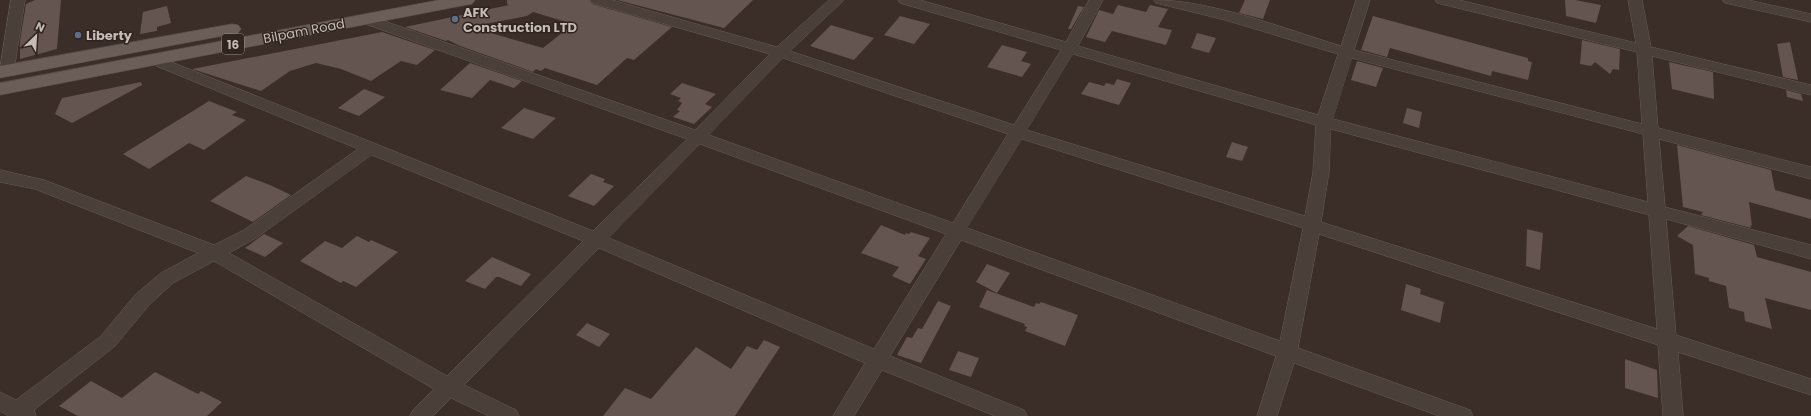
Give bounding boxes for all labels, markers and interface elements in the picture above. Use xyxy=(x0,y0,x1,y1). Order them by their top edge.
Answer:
place label: AFK Construction LTD xyxy=(463,3,577,37)
street label: Bilpam Road xyxy=(262,14,346,48)
marker: AFK Construction LTD xyxy=(450,14,460,24)
north arrow xyxy=(16,16,56,56)
text: N xyxy=(33,18,47,36)
place label: Liberty xyxy=(86,26,133,45)
marker: Liberty xyxy=(73,30,83,40)
road number: 16 xyxy=(222,34,244,54)

